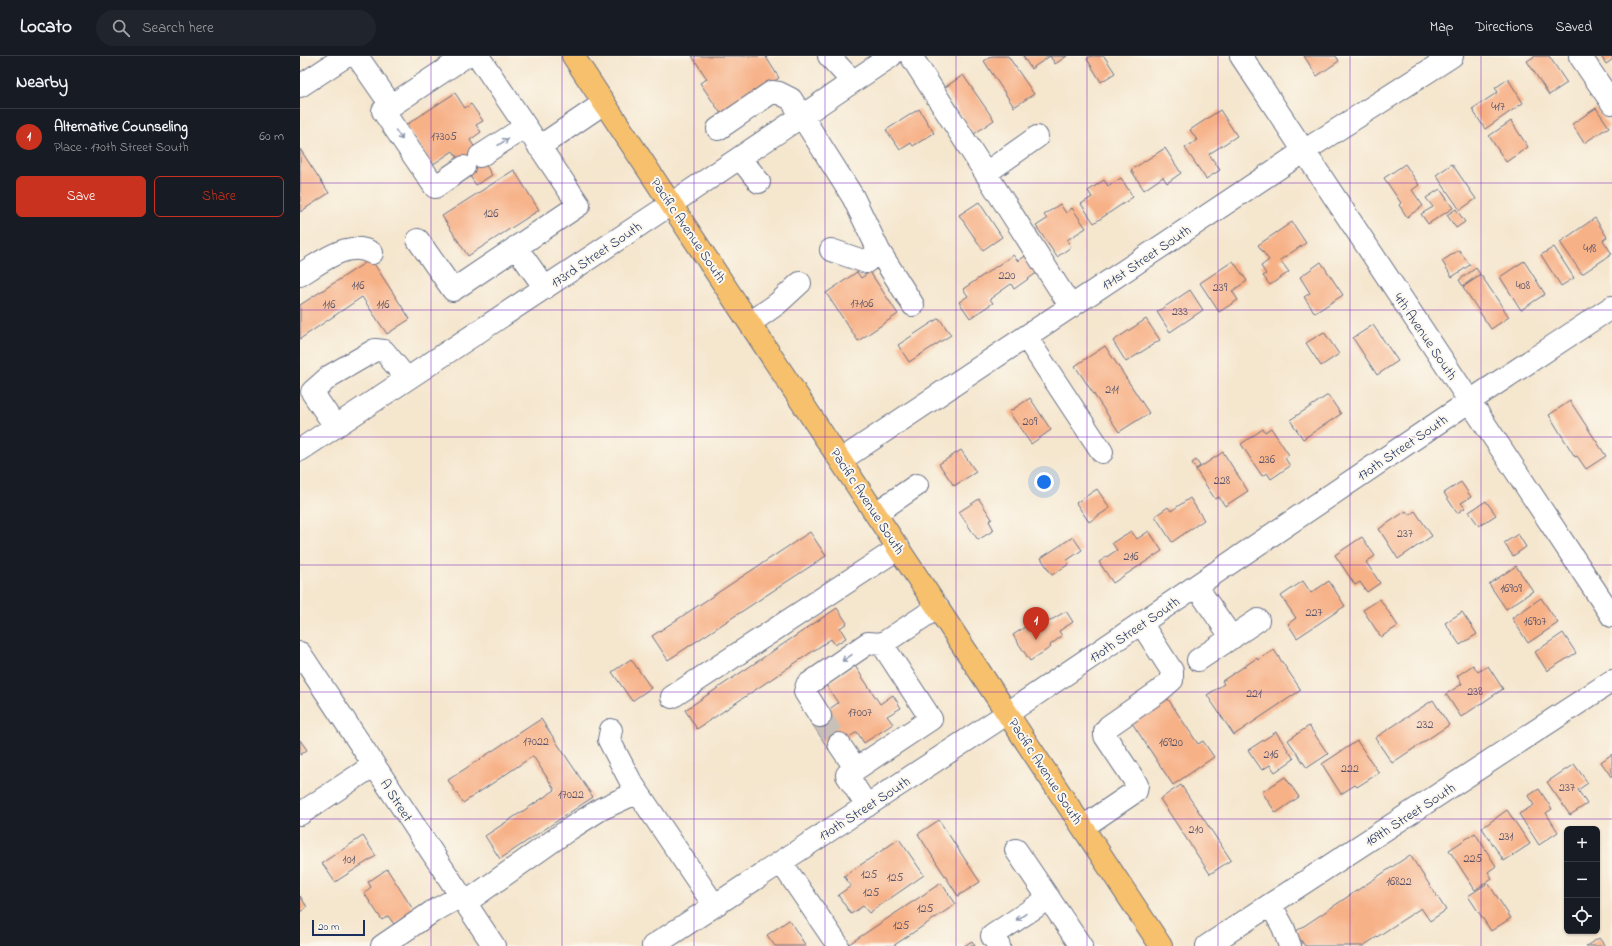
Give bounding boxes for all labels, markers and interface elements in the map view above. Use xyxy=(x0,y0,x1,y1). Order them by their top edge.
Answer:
search box xyxy=(96,10,376,46)
text: Locato xyxy=(20,14,72,41)
icon: search xyxy=(110,17,132,39)
text: Search here xyxy=(142,17,214,39)
text: Map xyxy=(1430,17,1453,38)
text: Directions xyxy=(1475,17,1533,38)
text: Saved xyxy=(1555,17,1592,38)
text: Nearby xyxy=(16,70,68,95)
house number: 417 xyxy=(1491,98,1505,116)
text: Alternative Counseling xyxy=(54,116,188,138)
text: 1 xyxy=(27,127,31,146)
text: 60 m xyxy=(259,127,284,146)
house number: 17305 xyxy=(431,128,457,146)
one-way arrow xyxy=(395,129,403,140)
one-way arrow xyxy=(497,137,508,146)
text: Place · 170th Street South xyxy=(54,138,189,157)
street label: Pacific Avenue South xyxy=(645,174,731,288)
button: Save xyxy=(16,176,146,217)
button: Share xyxy=(154,176,284,217)
house number: 126 xyxy=(483,205,499,223)
street label: 173rd Street South xyxy=(547,217,647,294)
street label: 171st Street South xyxy=(1098,220,1196,296)
house number: 418 xyxy=(1583,240,1597,258)
house number: 220 xyxy=(998,267,1016,285)
house number: 116 xyxy=(352,277,365,295)
house number: 408 xyxy=(1516,277,1531,295)
house number: 239 xyxy=(1213,279,1228,297)
street label: 4th Avenue South xyxy=(1388,289,1462,385)
house number: 17106 xyxy=(850,295,874,313)
house number: 116 xyxy=(323,296,336,314)
house number: 116 xyxy=(377,296,390,314)
house number: 233 xyxy=(1172,303,1188,321)
house number: 211 xyxy=(1105,381,1119,399)
street label: 170th Street South xyxy=(1353,410,1452,486)
house number: 209 xyxy=(1023,413,1038,431)
street label: Pacific Avenue South xyxy=(824,444,909,559)
house number: 236 xyxy=(1259,451,1276,469)
your location xyxy=(1034,472,1054,492)
house number: 228 xyxy=(1214,472,1231,490)
house number: 237 xyxy=(1397,525,1413,543)
house number: 216 xyxy=(1123,548,1139,566)
house number: 16909 xyxy=(1500,580,1522,598)
street label: 170th Street South xyxy=(1085,592,1184,668)
house number: 227 xyxy=(1306,604,1322,622)
pin: 1 xyxy=(1023,607,1049,640)
house number: 16907 xyxy=(1524,613,1546,631)
one-way arrow xyxy=(842,654,853,662)
house number: 238 xyxy=(1467,683,1483,701)
house number: 221 xyxy=(1246,685,1262,703)
house number: 17007 xyxy=(848,704,872,722)
street label: Pacific Avenue South xyxy=(1002,714,1087,829)
house number: 232 xyxy=(1417,716,1433,734)
house number: 17022 xyxy=(523,733,549,751)
house number: 16920 xyxy=(1159,734,1183,752)
house number: 216 xyxy=(1263,746,1279,764)
house number: 222 xyxy=(1341,760,1359,778)
street label: 170th Street South xyxy=(815,772,915,847)
street label: A Street xyxy=(374,775,418,827)
street label: 169th Street South xyxy=(1361,778,1460,852)
house number: 237 xyxy=(1559,779,1575,797)
house number: 17022 xyxy=(558,786,584,804)
house number: 210 xyxy=(1189,821,1203,839)
map controls xyxy=(1564,826,1600,934)
button: + xyxy=(1564,826,1600,862)
house number: 231 xyxy=(1499,828,1514,846)
house number: 225 xyxy=(1464,850,1483,868)
house number: 101 xyxy=(343,851,356,869)
button: − xyxy=(1564,862,1600,898)
house number: 125 xyxy=(861,866,877,884)
house number: 125 xyxy=(887,869,903,887)
house number: 16822 xyxy=(1386,873,1412,891)
house number: 125 xyxy=(863,884,879,902)
button: locate xyxy=(1564,898,1600,934)
house number: 125 xyxy=(917,900,933,918)
one-way arrow xyxy=(1015,913,1026,921)
house number: 125 xyxy=(893,917,909,935)
scale bar xyxy=(312,918,365,937)
text: 20 m xyxy=(318,919,340,935)

